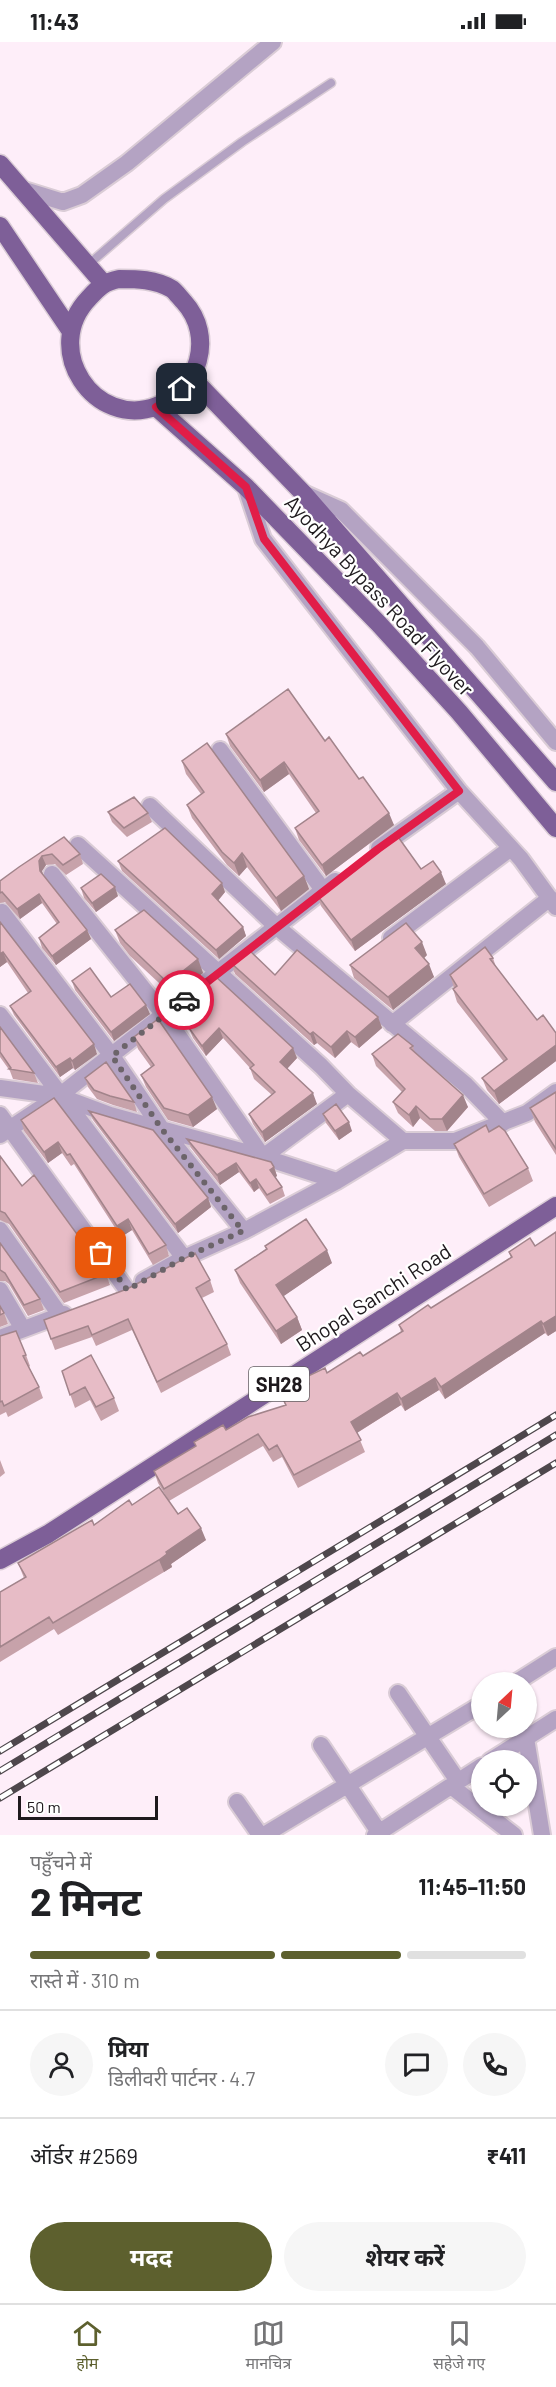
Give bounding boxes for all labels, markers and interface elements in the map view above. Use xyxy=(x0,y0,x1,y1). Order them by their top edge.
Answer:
text: 11:43 xyxy=(30,8,79,34)
pin xyxy=(156,363,207,414)
icon: home xyxy=(165,372,198,405)
street label: Ayodhya Bypass Road Flyover xyxy=(280,489,480,701)
courier xyxy=(154,970,214,1030)
icon: car xyxy=(168,984,201,1017)
pin xyxy=(75,1227,126,1278)
icon: bag xyxy=(84,1236,117,1269)
street label: Bhopal Sanchi Road xyxy=(291,1238,455,1356)
road number: SH28 xyxy=(249,1367,309,1401)
north arrow xyxy=(471,1672,537,1738)
map controls xyxy=(471,1672,537,1816)
button: locate xyxy=(471,1750,537,1816)
scale bar xyxy=(18,1793,158,1820)
text: 50 m xyxy=(27,1797,61,1816)
text: पहुँचने में xyxy=(30,1850,92,1874)
text: 11:45–11:50 xyxy=(418,1873,526,1899)
text: 2 मिनट xyxy=(30,1877,142,1924)
text: रास्ते में · 310 m xyxy=(30,1968,140,1992)
button: person xyxy=(30,2033,93,2096)
button: chat xyxy=(385,2033,448,2096)
button: phone xyxy=(463,2033,526,2096)
text: प्रिया xyxy=(108,2035,148,2061)
text: डिलीवरी पार्टनर · 4.7 xyxy=(108,2066,255,2090)
text: ऑर्डर #2569 xyxy=(30,2142,138,2168)
text: ₹411 xyxy=(486,2142,526,2168)
button: मदद xyxy=(30,2222,272,2291)
button: शेयर करें xyxy=(284,2222,526,2291)
tab: होम xyxy=(71,2317,104,2376)
tab: मानचित्र xyxy=(246,2317,291,2376)
tab: सहेजे गए xyxy=(433,2317,485,2376)

